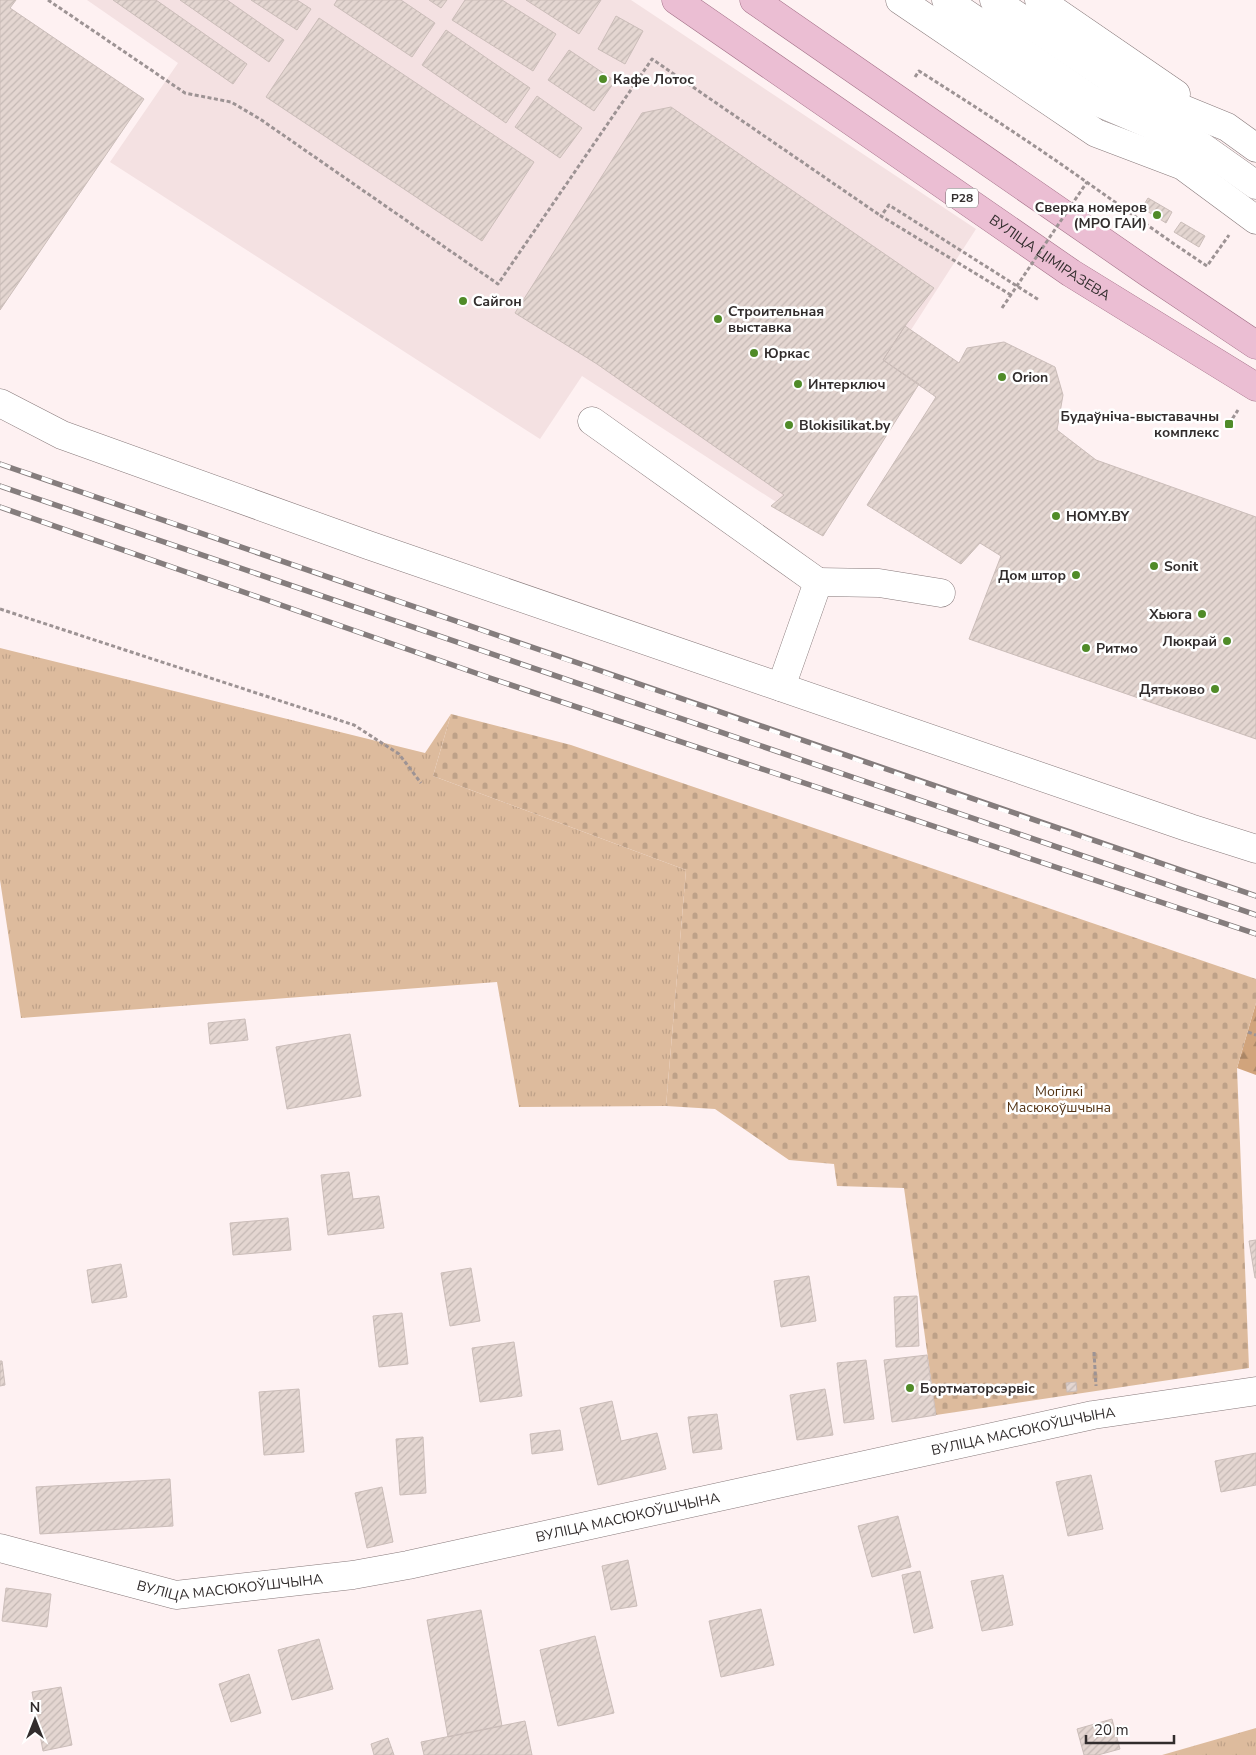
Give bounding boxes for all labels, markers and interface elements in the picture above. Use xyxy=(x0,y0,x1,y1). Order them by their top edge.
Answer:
place label: Кафе Лотос xyxy=(613,70,694,89)
marker: Кафе Лотос xyxy=(597,73,609,85)
road number: Р28 xyxy=(946,188,978,208)
place label: Сверка номеров (МРО ГАИ) xyxy=(1035,198,1147,233)
marker: Сверка номеров (МРО ГАИ) xyxy=(1151,209,1163,221)
street label: ВУЛІЦА ЦІМІРАЗЕВА xyxy=(986,210,1114,305)
place label: Сайгон xyxy=(473,292,522,311)
marker: Сайгон xyxy=(457,295,469,307)
place label: Строительная выставка xyxy=(728,302,824,337)
marker: Строительная выставка xyxy=(712,313,724,325)
place label: Юркас xyxy=(764,344,810,363)
marker: Юркас xyxy=(748,347,760,359)
place label: Orion xyxy=(1012,368,1048,387)
marker: Orion xyxy=(996,371,1008,383)
place label: Интерключ xyxy=(808,375,886,394)
marker: Интерключ xyxy=(792,378,804,390)
place label: Будаўніча-выставачны комплекс xyxy=(1061,407,1219,442)
place label: Blokisilikat.by xyxy=(799,416,891,435)
marker: Будаўніча-выставачны комплекс xyxy=(1223,418,1235,430)
marker: Blokisilikat.by xyxy=(783,419,795,431)
place label: HOMY.BY xyxy=(1066,507,1130,526)
marker: HOMY.BY xyxy=(1050,510,1062,522)
place label: Sonit xyxy=(1164,557,1199,576)
marker: Sonit xyxy=(1148,560,1160,572)
place label: Дом штор xyxy=(998,566,1066,585)
marker: Дом штор xyxy=(1070,569,1082,581)
place label: Хьюга xyxy=(1148,605,1192,624)
marker: Хьюга xyxy=(1196,608,1208,620)
place label: Люкрай xyxy=(1162,632,1217,651)
marker: Люкрай xyxy=(1221,635,1233,647)
place label: Ритмо xyxy=(1096,639,1138,658)
marker: Ритмо xyxy=(1080,642,1092,654)
place label: Дятьково xyxy=(1139,680,1205,699)
marker: Дятьково xyxy=(1209,683,1221,695)
park label: Могілкі Масюкоўшчына xyxy=(1007,1082,1111,1117)
place label: Бортматорсэрвіс xyxy=(920,1379,1035,1398)
marker: Бортматорсэрвіс xyxy=(904,1382,916,1394)
street label: ВУЛІЦА МАСЮКОЎШЧЫНА xyxy=(929,1402,1117,1460)
street label: ВУЛІЦА МАСЮКОЎШЧЫНА xyxy=(534,1488,721,1546)
street label: ВУЛІЦА МАСЮКОЎШЧЫНА xyxy=(135,1569,324,1605)
north arrow xyxy=(10,1695,60,1745)
text: N xyxy=(30,1698,40,1717)
scale bar xyxy=(1086,1712,1174,1744)
text: 20 m xyxy=(1094,1720,1129,1740)

